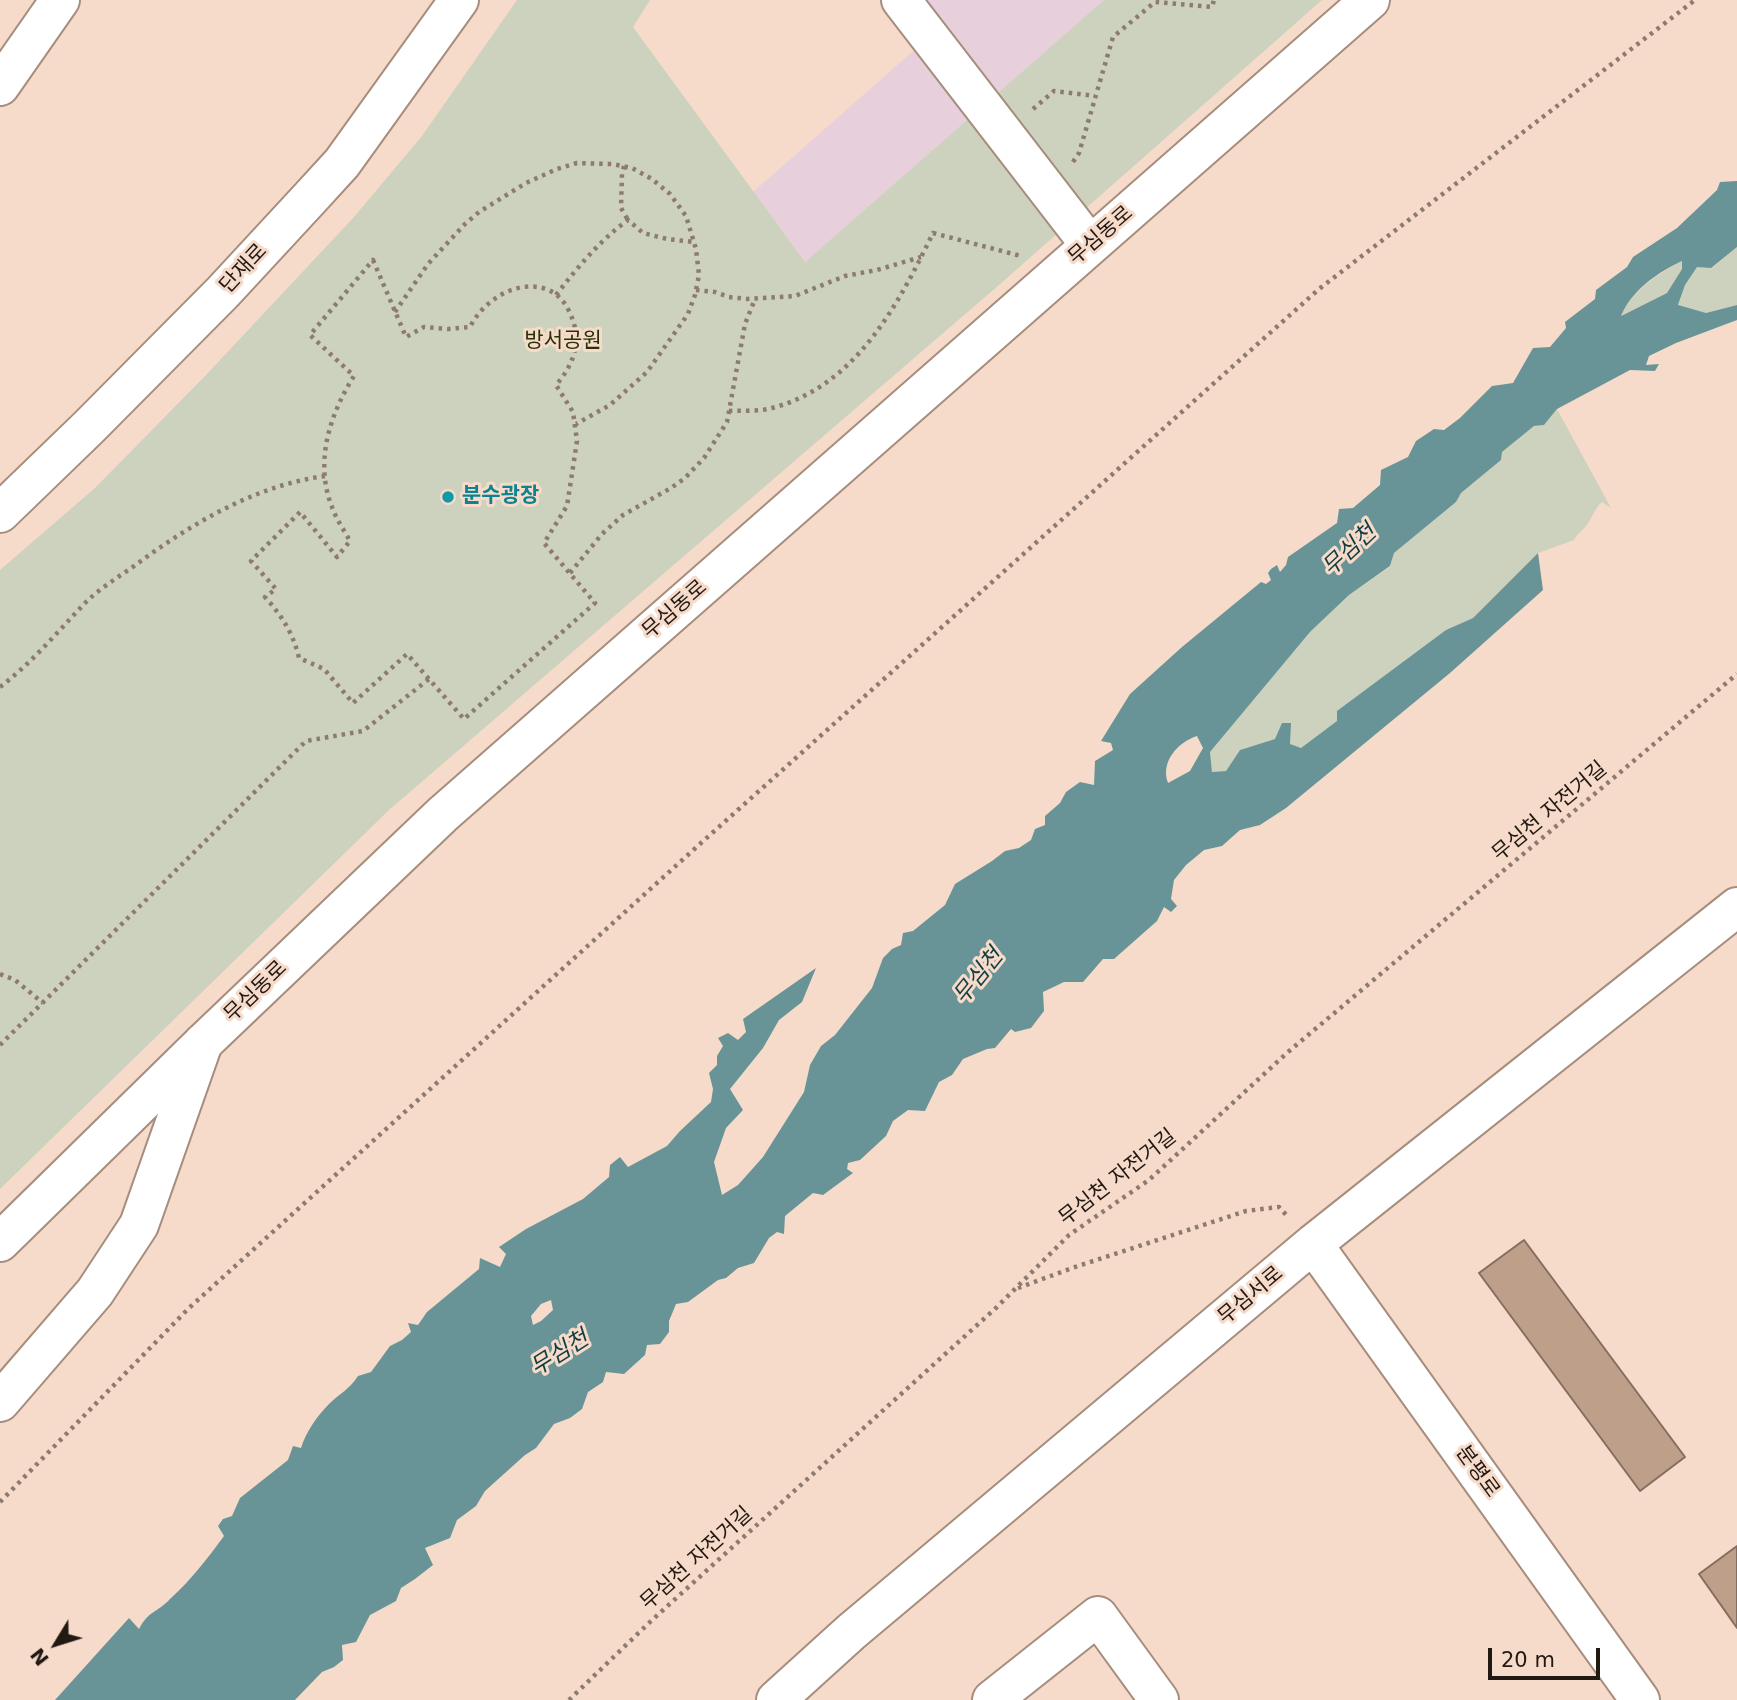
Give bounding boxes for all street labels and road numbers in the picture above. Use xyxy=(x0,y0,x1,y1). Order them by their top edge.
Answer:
street label: 무심동로 xyxy=(1064,201,1138,271)
street label: 단재로 xyxy=(215,239,273,299)
street label: 무심동로 xyxy=(638,575,712,645)
street label: 무심천 자전거길 xyxy=(1488,757,1612,867)
street label: 무심동로 xyxy=(219,956,293,1028)
street label: 무심천 자전거길 xyxy=(1054,1124,1182,1232)
street label: 무심서로 xyxy=(1213,1262,1289,1330)
street label: 분평로 xyxy=(1450,1441,1504,1503)
street label: 무심천 자전거길 xyxy=(636,1502,758,1616)

